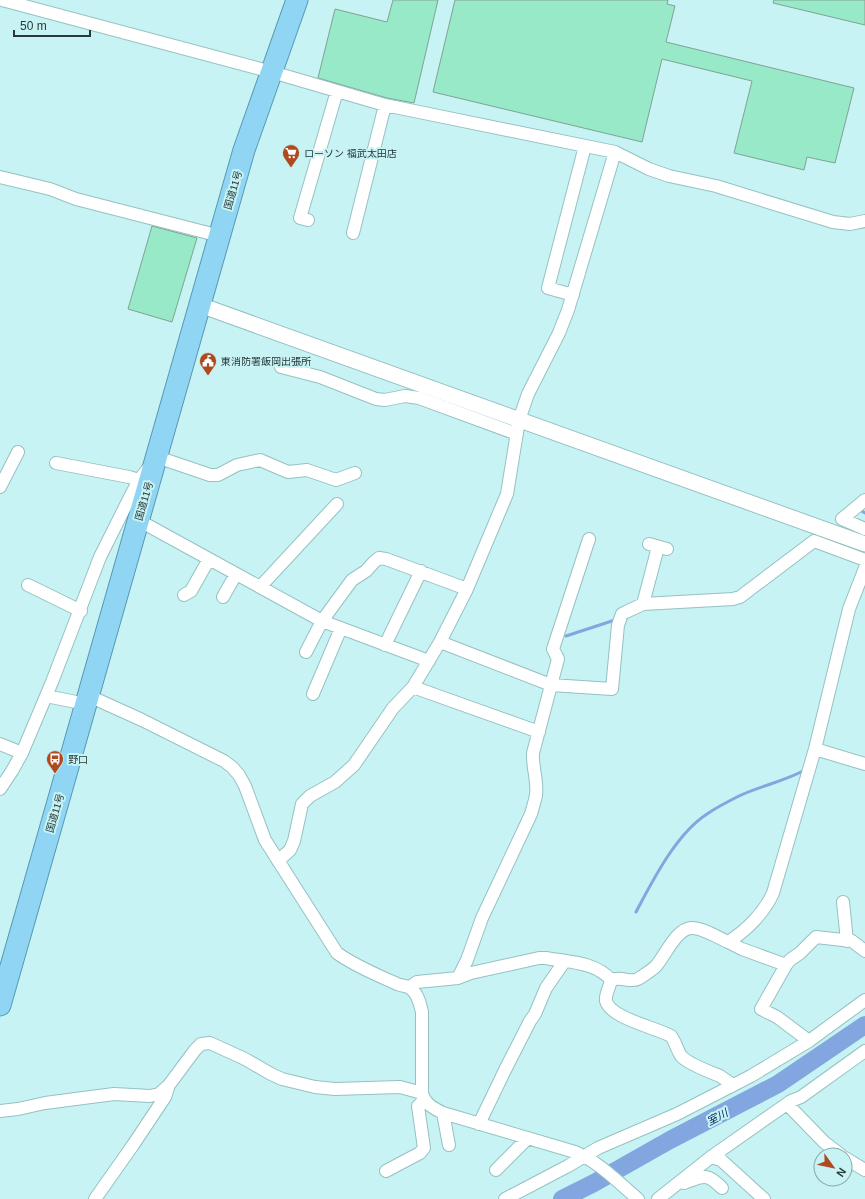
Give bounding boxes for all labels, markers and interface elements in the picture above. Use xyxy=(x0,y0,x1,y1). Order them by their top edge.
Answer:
scale bar xyxy=(14,12,90,38)
text: 50 m xyxy=(20,19,47,33)
supermarket icon: ローソン 福武太田店 xyxy=(281,143,301,168)
place label: ローソン 福武太田店 xyxy=(304,148,397,159)
street label: 国道11号 xyxy=(222,169,244,211)
public building icon: 東消防署飯岡出張所 xyxy=(198,351,218,376)
place label: 東消防署飯岡出張所 xyxy=(221,356,311,367)
street label: 国道11号 xyxy=(133,480,155,522)
bus stop icon: 野口 xyxy=(45,749,65,774)
place label: 野口 xyxy=(68,754,88,765)
street label: 国道11号 xyxy=(44,792,66,834)
water label: 室川 xyxy=(704,1106,730,1127)
north arrow xyxy=(813,1147,853,1187)
text: N xyxy=(834,1166,849,1179)

